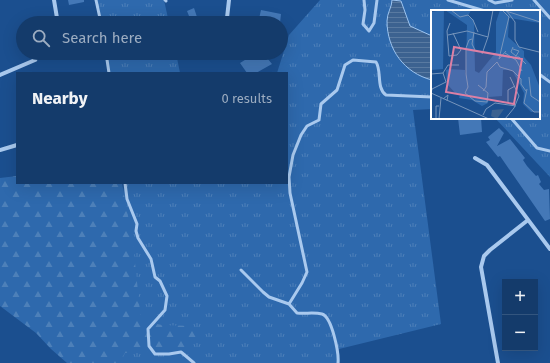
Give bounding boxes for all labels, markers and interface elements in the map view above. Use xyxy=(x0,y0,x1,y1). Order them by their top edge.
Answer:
inset map xyxy=(431,10,540,119)
search box xyxy=(16,16,288,60)
icon: search xyxy=(30,27,52,49)
text: Search here xyxy=(62,29,142,47)
text: Nearby xyxy=(32,88,87,109)
text: 0 results xyxy=(221,91,272,106)
map controls xyxy=(502,279,538,351)
button: + xyxy=(502,279,538,315)
button: − xyxy=(502,315,538,351)

